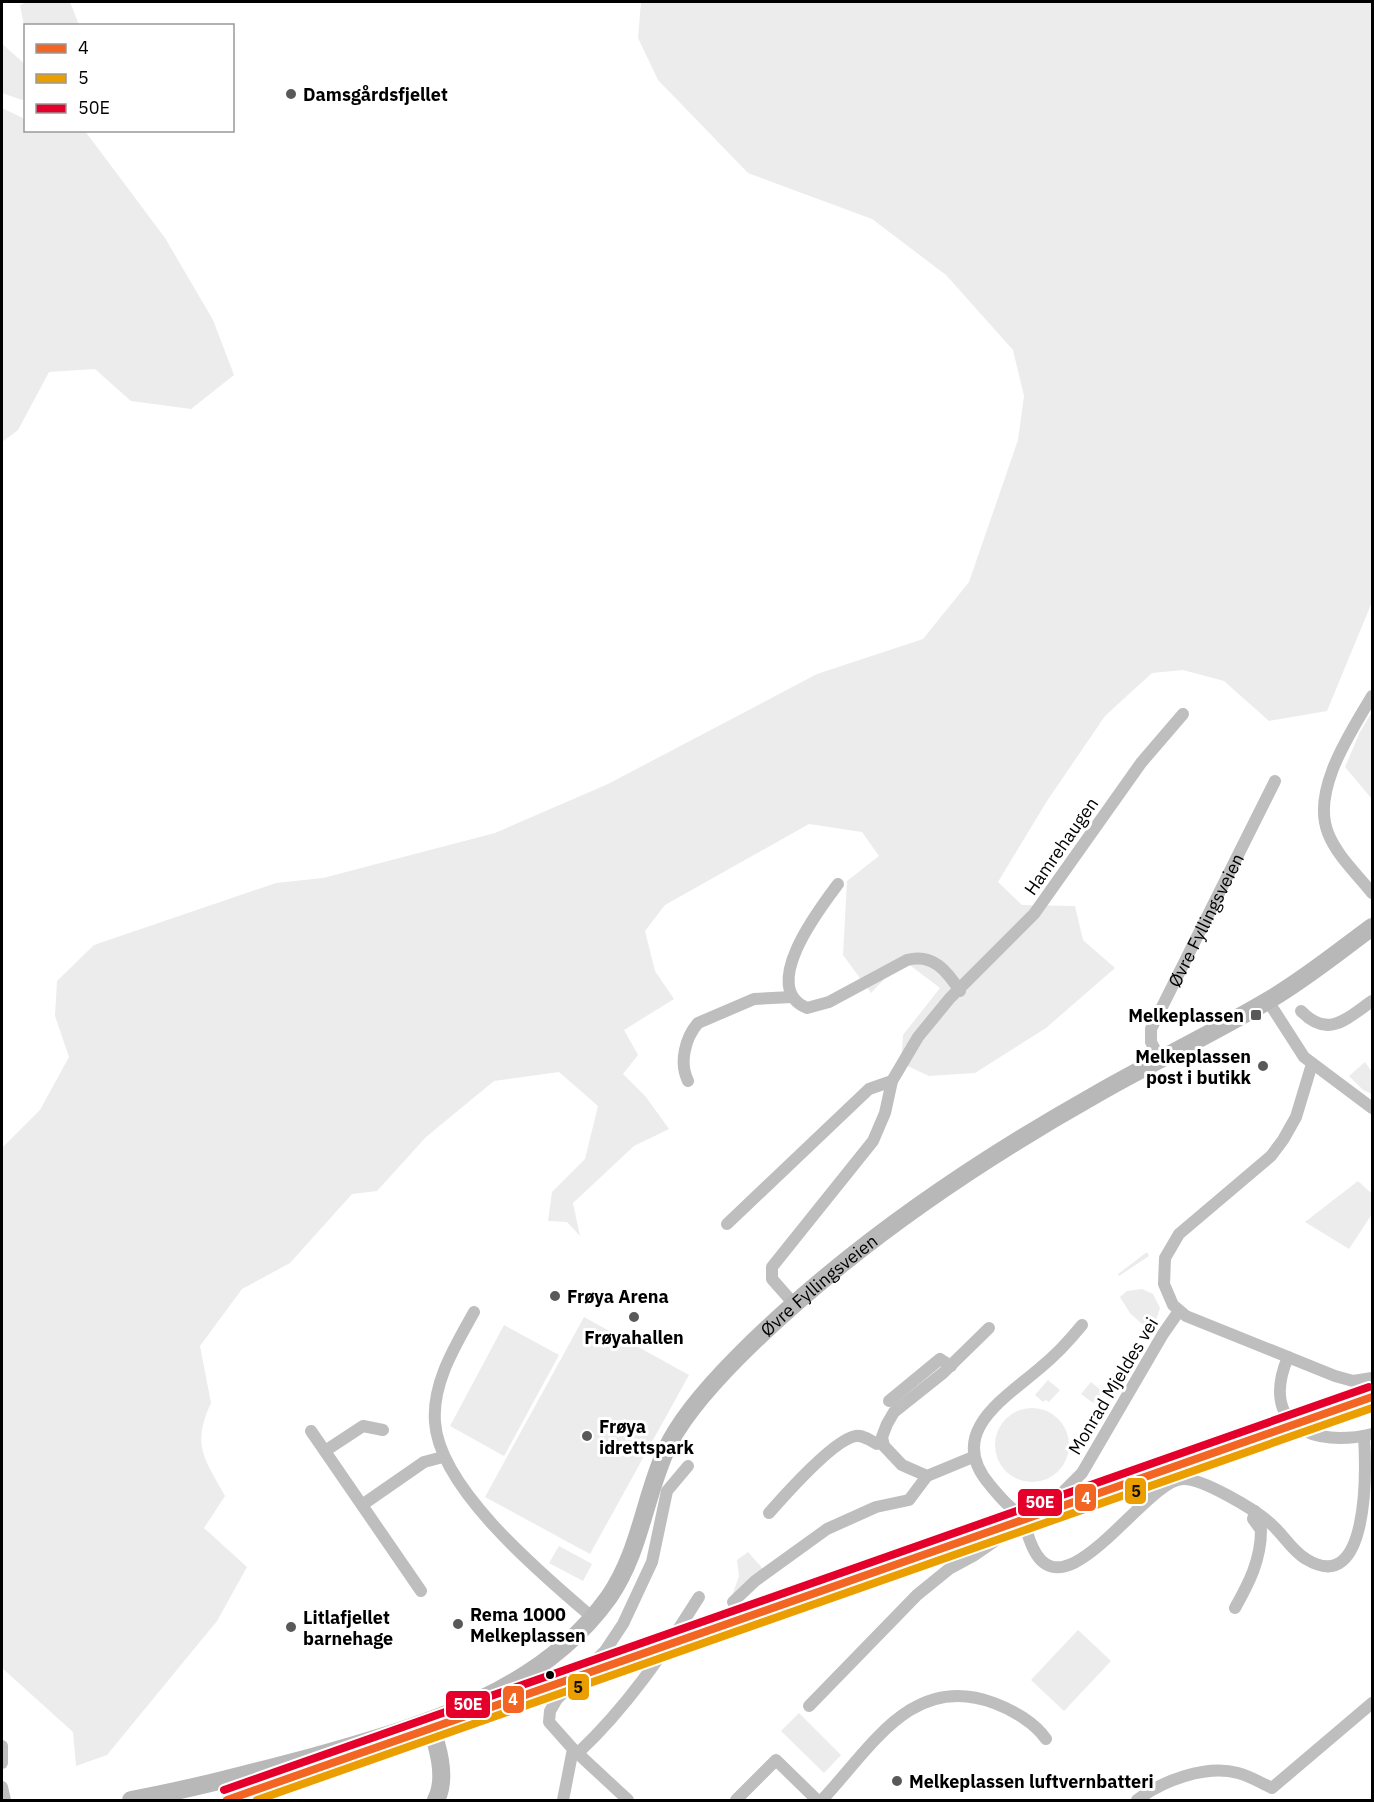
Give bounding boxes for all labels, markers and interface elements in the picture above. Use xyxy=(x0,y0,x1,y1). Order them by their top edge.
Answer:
legend xyxy=(24,24,234,132)
text: 4 xyxy=(78,36,89,59)
text: 5 xyxy=(78,66,89,89)
place label: Damsgårdsfjellet xyxy=(303,83,448,106)
marker: Damsgårdsfjellet xyxy=(284,87,298,101)
text: 50E xyxy=(78,96,110,119)
street label: Hamrehaugen xyxy=(1019,793,1103,899)
street label: Øvre Fyllingsveien xyxy=(1162,849,1249,991)
place label: Melkeplassen xyxy=(1128,1004,1244,1027)
marker: Melkeplassen xyxy=(1249,1008,1263,1022)
place label: Melkeplassen post i butikk xyxy=(1135,1045,1252,1089)
marker: Melkeplassen post i butikk xyxy=(1256,1059,1270,1073)
street label: Øvre Fyllingsveien xyxy=(755,1229,882,1341)
place label: Frøya Arena xyxy=(567,1285,669,1308)
marker: Frøya Arena xyxy=(548,1289,562,1303)
marker: Frøyahallen xyxy=(627,1310,641,1324)
street label: Monrad Mjeldes vei xyxy=(1063,1313,1163,1459)
place label: Frøyahallen xyxy=(584,1326,684,1349)
place label: Frøya idrettspark xyxy=(599,1415,695,1459)
marker: Frøya idrettspark xyxy=(580,1429,594,1443)
line badge: 5 xyxy=(1124,1477,1147,1505)
text: 5 xyxy=(1131,1481,1141,1501)
line badge: 4 xyxy=(1074,1483,1097,1512)
line badge: 50E xyxy=(1017,1488,1063,1517)
text: 4 xyxy=(1081,1488,1091,1508)
text: 50E xyxy=(1026,1492,1054,1512)
place label: Rema 1000 Melkeplassen xyxy=(470,1603,586,1647)
place label: Litlafjellet barnehage xyxy=(303,1606,393,1650)
marker: Rema 1000 Melkeplassen xyxy=(451,1617,465,1631)
marker: Litlafjellet barnehage xyxy=(284,1620,298,1634)
unlabelled marker xyxy=(544,1669,556,1681)
line badge: 5 xyxy=(567,1673,590,1701)
text: 5 xyxy=(573,1677,583,1697)
line badge: 4 xyxy=(502,1685,525,1714)
text: 4 xyxy=(508,1689,518,1709)
line badge: 50E xyxy=(445,1690,491,1719)
text: 50E xyxy=(454,1694,482,1714)
place label: Melkeplassen luftvernbatteri xyxy=(909,1770,1154,1793)
marker: Melkeplassen luftvernbatteri xyxy=(890,1774,904,1788)

